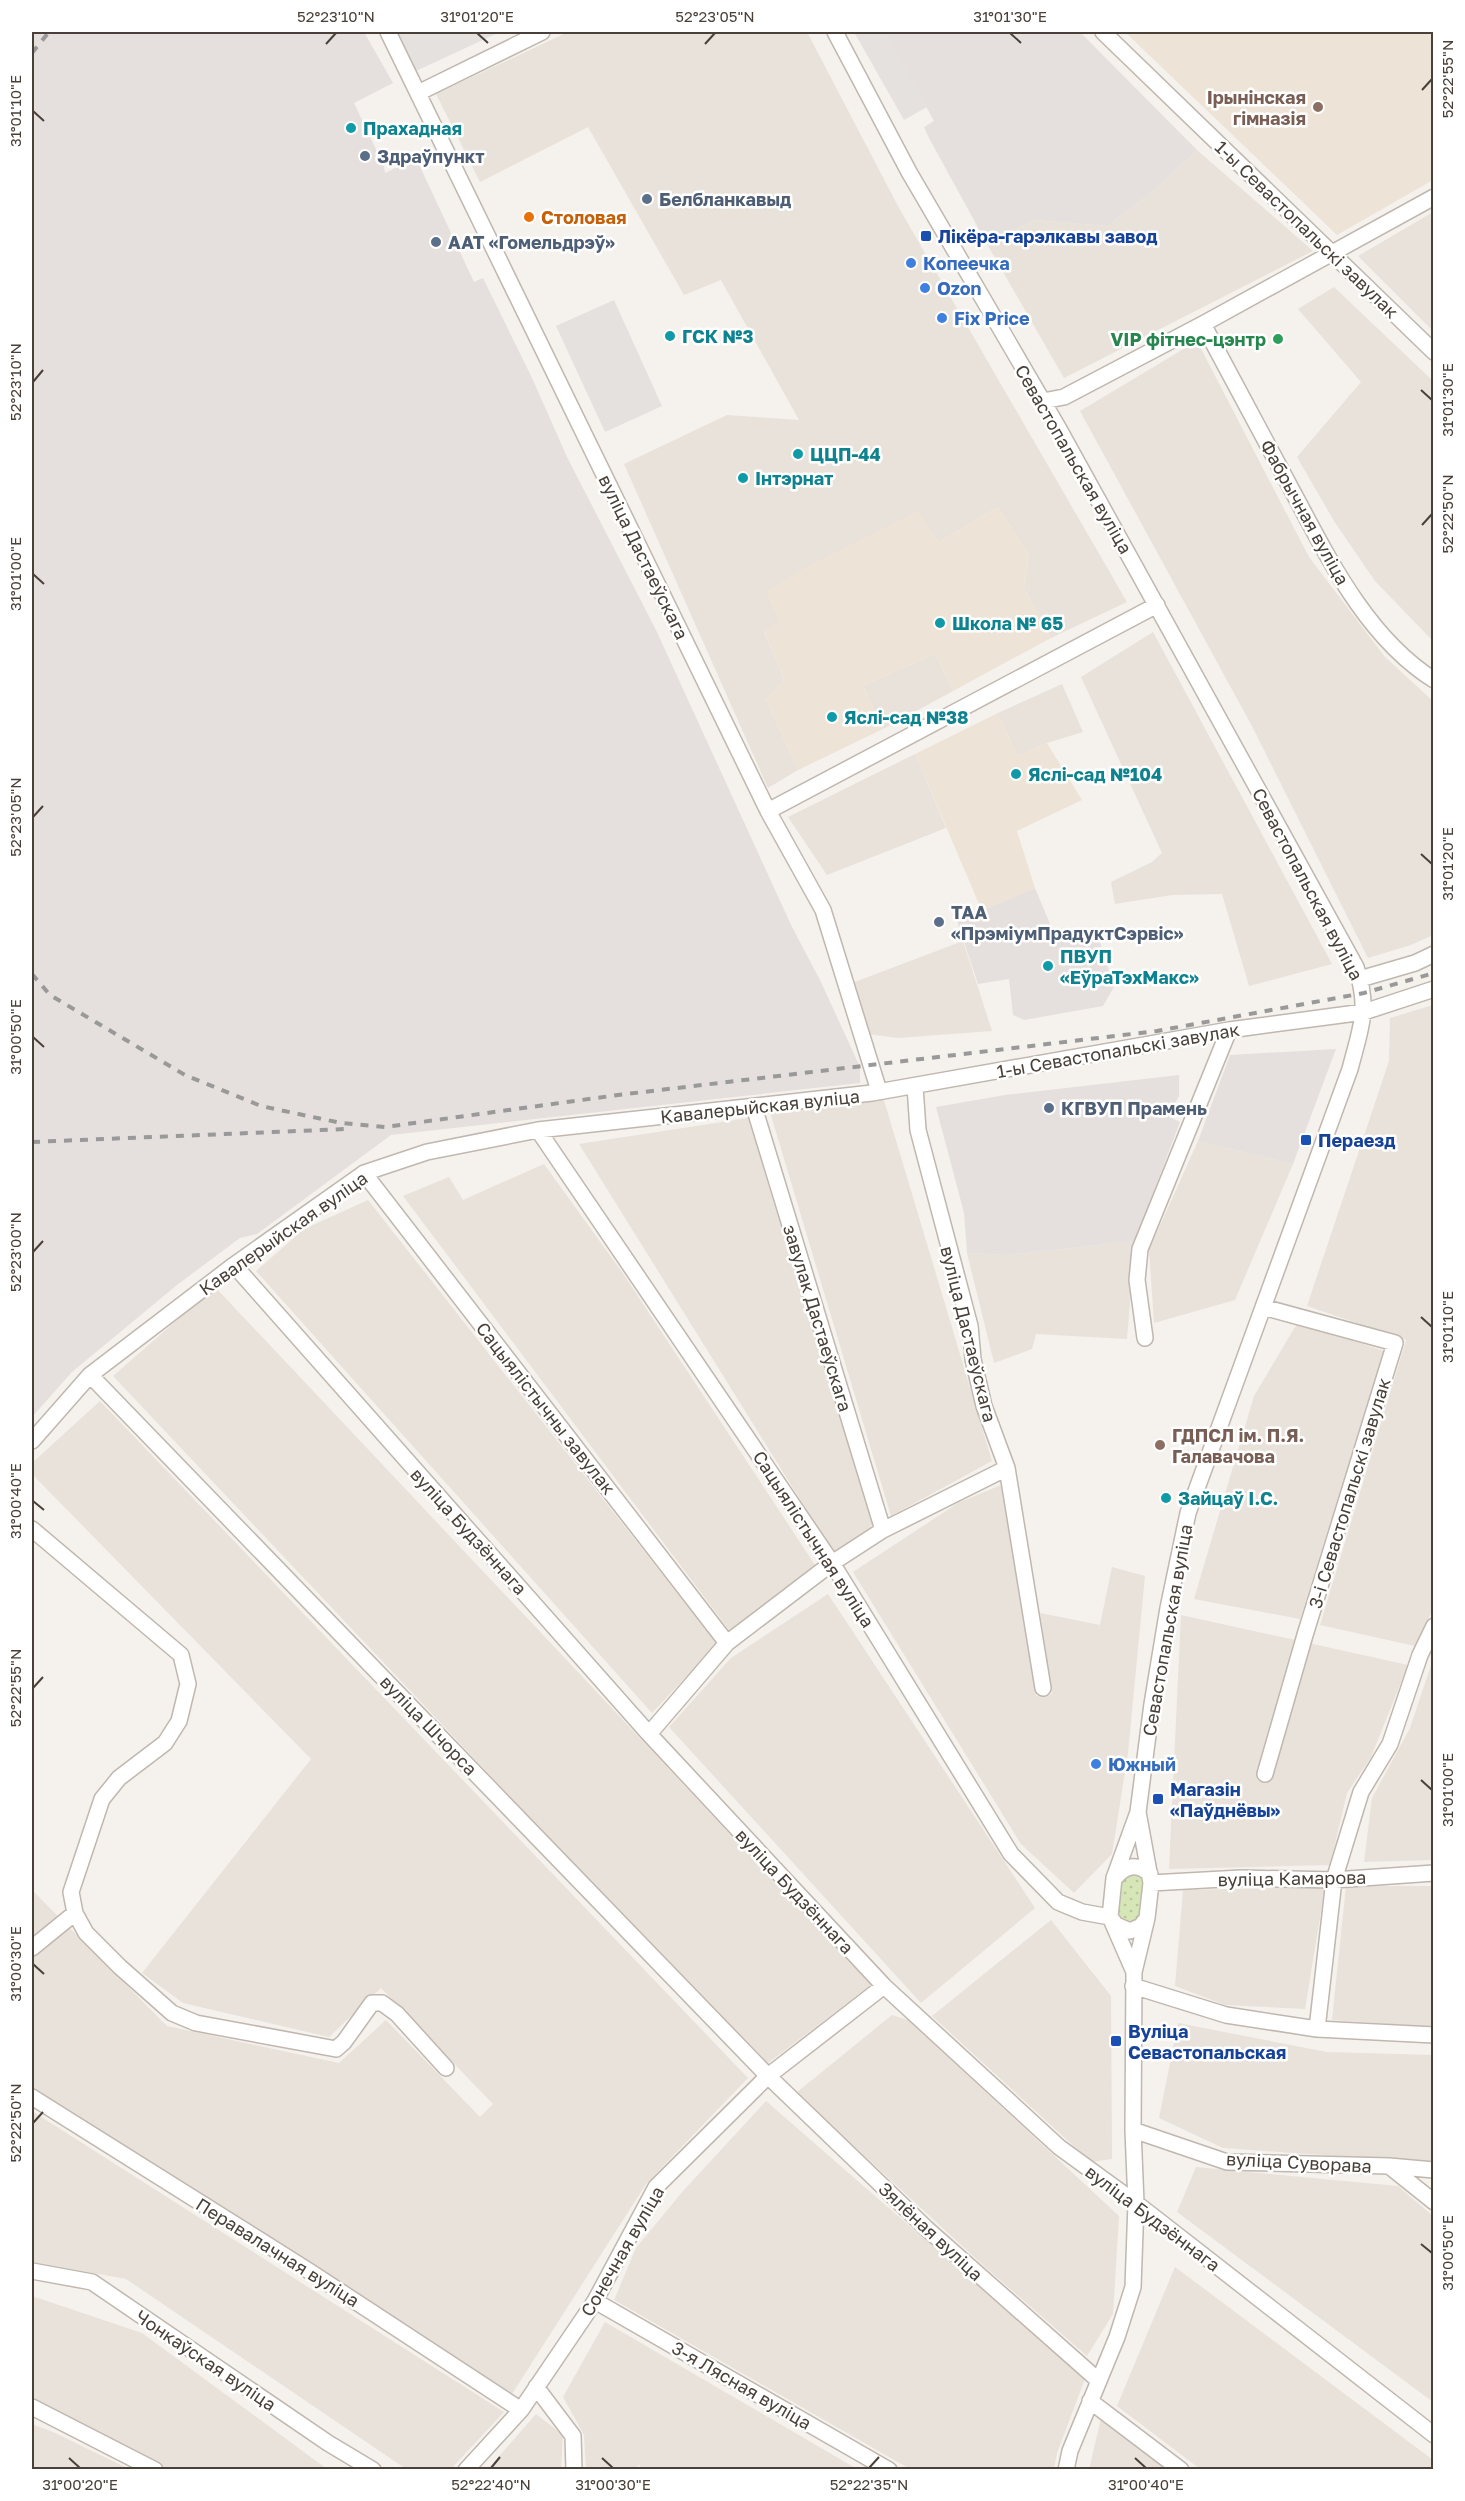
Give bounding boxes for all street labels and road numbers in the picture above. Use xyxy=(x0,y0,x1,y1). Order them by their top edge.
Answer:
street label: 1-ы Севастопальскі завулак xyxy=(1211,136,1403,322)
street label: Севастопальская вуліца xyxy=(1011,361,1137,557)
street label: Фабрычная вуліца xyxy=(1256,435,1354,589)
street label: вуліца Дастаеўскага xyxy=(595,471,693,643)
street label: Севастопальская вуліца xyxy=(1248,784,1368,984)
street label: 1-ы Севастопальскі завулак xyxy=(995,1018,1241,1082)
street label: Кавалерыйская вуліца xyxy=(659,1085,861,1127)
street label: Кавалерыйская вуліца xyxy=(195,1167,371,1299)
street label: завулак Дастаеўскага xyxy=(779,1222,857,1414)
street label: вуліца Дастаеўскага xyxy=(936,1244,1002,1424)
street label: Сацыялістычны завулак xyxy=(472,1317,620,1499)
street label: 3-і Севастопальскі завулак xyxy=(1303,1375,1395,1611)
street label: Сацыялістычная вуліца xyxy=(749,1446,879,1632)
street label: вуліца Будзённага xyxy=(406,1463,532,1599)
street label: Севастопальская вуліца xyxy=(1138,1522,1196,1738)
street label: вуліца Шчорса xyxy=(376,1671,482,1779)
street label: вуліца Будзённага xyxy=(731,1824,859,1958)
street label: вуліца Камарова xyxy=(1217,1866,1367,1890)
street label: вуліца Суворава xyxy=(1226,2147,1372,2177)
street label: вуліца Будзённага xyxy=(1081,2160,1225,2276)
street label: Зялёная вуліца xyxy=(874,2177,988,2285)
street label: Сонечная вуліца xyxy=(576,2182,668,2320)
street label: Перавалачная вуліца xyxy=(192,2193,364,2311)
street label: Чонкаўская вуліца xyxy=(132,2305,280,2415)
street label: 3-я Лясная вуліца xyxy=(668,2336,816,2434)

